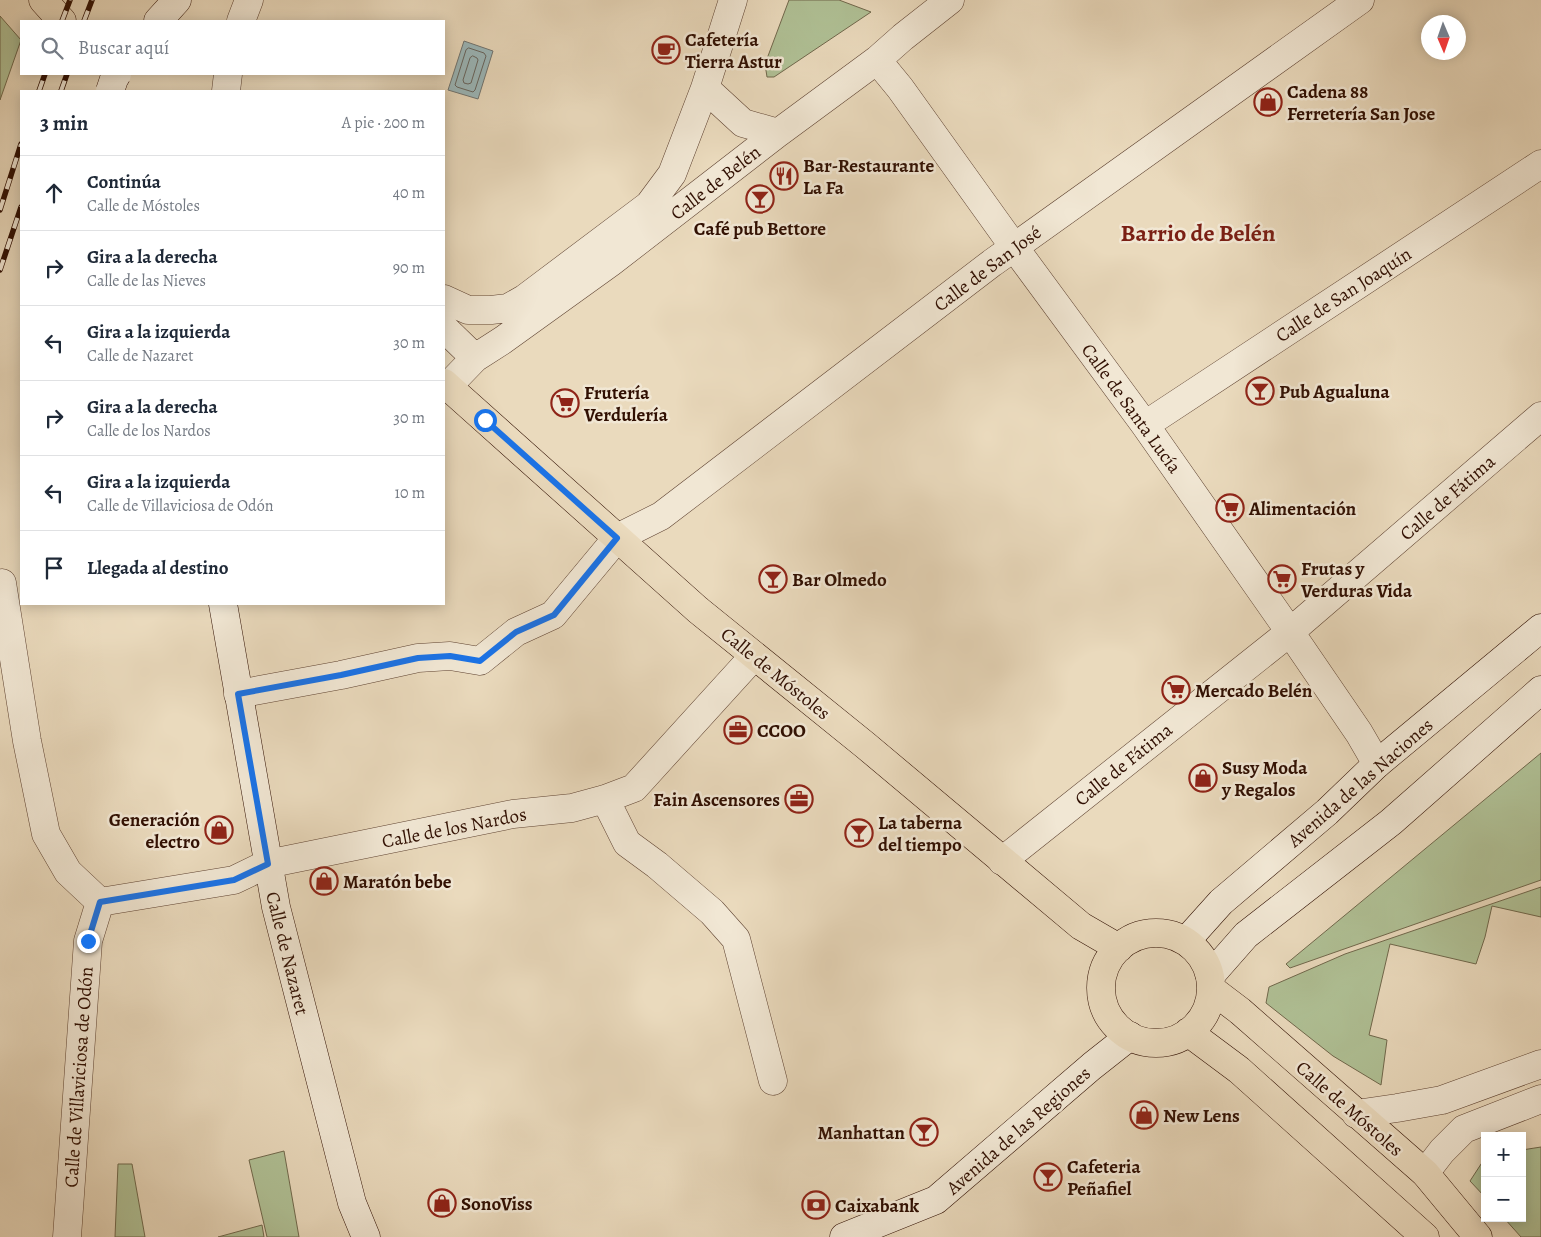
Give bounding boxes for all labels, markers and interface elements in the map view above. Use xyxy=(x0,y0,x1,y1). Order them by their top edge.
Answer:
north arrow xyxy=(1421,15,1466,60)
search box xyxy=(20,20,445,75)
place label: Cafetería Tierra Astur xyxy=(685,27,782,75)
icon: search xyxy=(38,34,66,62)
text: Buscar aquí xyxy=(78,35,169,61)
cafe icon: Cafetería Tierra Astur xyxy=(651,35,681,65)
place label: Cadena 88 Ferretería San Jose xyxy=(1287,79,1435,127)
shop icon: Cadena 88 Ferretería San Jose xyxy=(1253,87,1283,117)
text: 3 min xyxy=(40,109,88,137)
text: A pie · 200 m xyxy=(342,112,425,134)
street label: Calle de Belén xyxy=(665,139,766,226)
place label: Bar-Restaurante La Fa xyxy=(803,153,934,201)
restaurant icon: Bar-Restaurante La Fa xyxy=(769,161,799,191)
text: Continúa xyxy=(87,169,161,195)
icon: ahead xyxy=(40,179,68,207)
text: 40 m xyxy=(393,182,425,204)
bar icon: Café pub Bettore xyxy=(745,184,775,214)
text: Calle de Móstoles xyxy=(87,195,200,217)
place label: Café pub Bettore xyxy=(694,216,826,242)
district label: Barrio de Belén xyxy=(1121,217,1276,249)
street label: Calle de San José xyxy=(928,220,1047,318)
street label: Calle de San Joaquín xyxy=(1271,241,1417,349)
text: Gira a la derecha xyxy=(87,244,218,270)
icon: right xyxy=(40,254,68,282)
text: 90 m xyxy=(393,257,425,279)
text: Calle de las Nieves xyxy=(87,270,206,292)
text: Gira a la izquierda xyxy=(87,319,230,345)
icon: left xyxy=(40,329,68,357)
text: 30 m xyxy=(393,332,425,354)
street label: Calle de Santa Lucía xyxy=(1075,338,1187,479)
text: Calle de Nazaret xyxy=(87,345,193,367)
bar icon: Pub Agualuna xyxy=(1245,376,1275,406)
place label: Pub Agualuna xyxy=(1279,379,1391,405)
place label: Frutería Verdulería xyxy=(583,380,669,428)
supermarket icon: Frutería Verdulería xyxy=(550,388,580,418)
text: Gira a la derecha xyxy=(87,394,218,420)
icon: right xyxy=(40,404,68,432)
text: 30 m xyxy=(393,407,425,429)
route start xyxy=(474,409,497,432)
text: Calle de los Nardos xyxy=(87,420,211,442)
street label: Calle de Fátima xyxy=(1394,449,1501,547)
text: Gira a la izquierda xyxy=(87,469,230,495)
icon: left xyxy=(40,479,68,507)
text: 10 m xyxy=(395,482,425,504)
supermarket icon: Alimentación xyxy=(1215,493,1245,523)
text: Calle de Villaviciosa de Odón xyxy=(87,495,273,517)
place label: Alimentación xyxy=(1248,496,1356,522)
icon: arrive xyxy=(40,554,68,582)
text: Llegada al destino xyxy=(87,555,229,581)
place label: Frutas y Verduras Vida xyxy=(1300,556,1413,604)
bar icon: Bar Olmedo xyxy=(758,564,788,594)
supermarket icon: Frutas y Verduras Vida xyxy=(1267,564,1297,594)
place label: Bar Olmedo xyxy=(792,567,887,593)
street label: Calle de Móstoles xyxy=(715,621,836,726)
supermarket icon: Mercado Belén xyxy=(1161,675,1191,705)
place label: Mercado Belén xyxy=(1195,678,1313,704)
street label: Avenida de las Naciones xyxy=(1282,712,1439,854)
office icon: CCOO xyxy=(723,715,753,745)
street label: Calle de Fátima xyxy=(1069,717,1178,812)
place label: CCOO xyxy=(757,718,806,744)
place label: Susy Moda y Regalos xyxy=(1221,755,1308,803)
shop icon: Susy Moda y Regalos xyxy=(1188,763,1218,793)
office icon: Fain Ascensores xyxy=(784,784,814,814)
place label: Fain Ascensores xyxy=(653,787,780,813)
street label: Calle de los Nardos xyxy=(380,801,529,855)
place label: Generación electro xyxy=(109,807,200,855)
place label: La taberna del tiempo xyxy=(878,810,963,858)
shop icon: Generación electro xyxy=(204,815,234,845)
bar icon: La taberna del tiempo xyxy=(844,818,874,848)
shop icon: Maratón bebe xyxy=(309,866,339,896)
place label: Maratón bebe xyxy=(343,869,452,895)
street label: Calle de Nazaret xyxy=(259,889,315,1018)
route end xyxy=(77,930,100,953)
street label: Calle de Villaviciosa de Odón xyxy=(58,966,100,1188)
street label: Calle de Móstoles xyxy=(1290,1055,1408,1163)
street label: Avenida de las Regiones xyxy=(940,1061,1096,1201)
shop icon: New Lens xyxy=(1129,1100,1159,1130)
place label: New Lens xyxy=(1163,1103,1240,1129)
bar icon: Manhattan xyxy=(909,1117,939,1147)
place label: Manhattan xyxy=(817,1120,905,1146)
map controls xyxy=(1481,1132,1526,1222)
button: + xyxy=(1481,1132,1526,1177)
place label: Cafeteria Peñafiel xyxy=(1067,1154,1141,1202)
bar icon: Cafeteria Peñafiel xyxy=(1033,1162,1063,1192)
button: − xyxy=(1481,1177,1526,1222)
shop icon: SonoViss xyxy=(427,1188,457,1218)
bank icon: Caixabank xyxy=(801,1190,831,1220)
place label: SonoViss xyxy=(461,1191,533,1217)
place label: Caixabank xyxy=(835,1193,919,1219)

